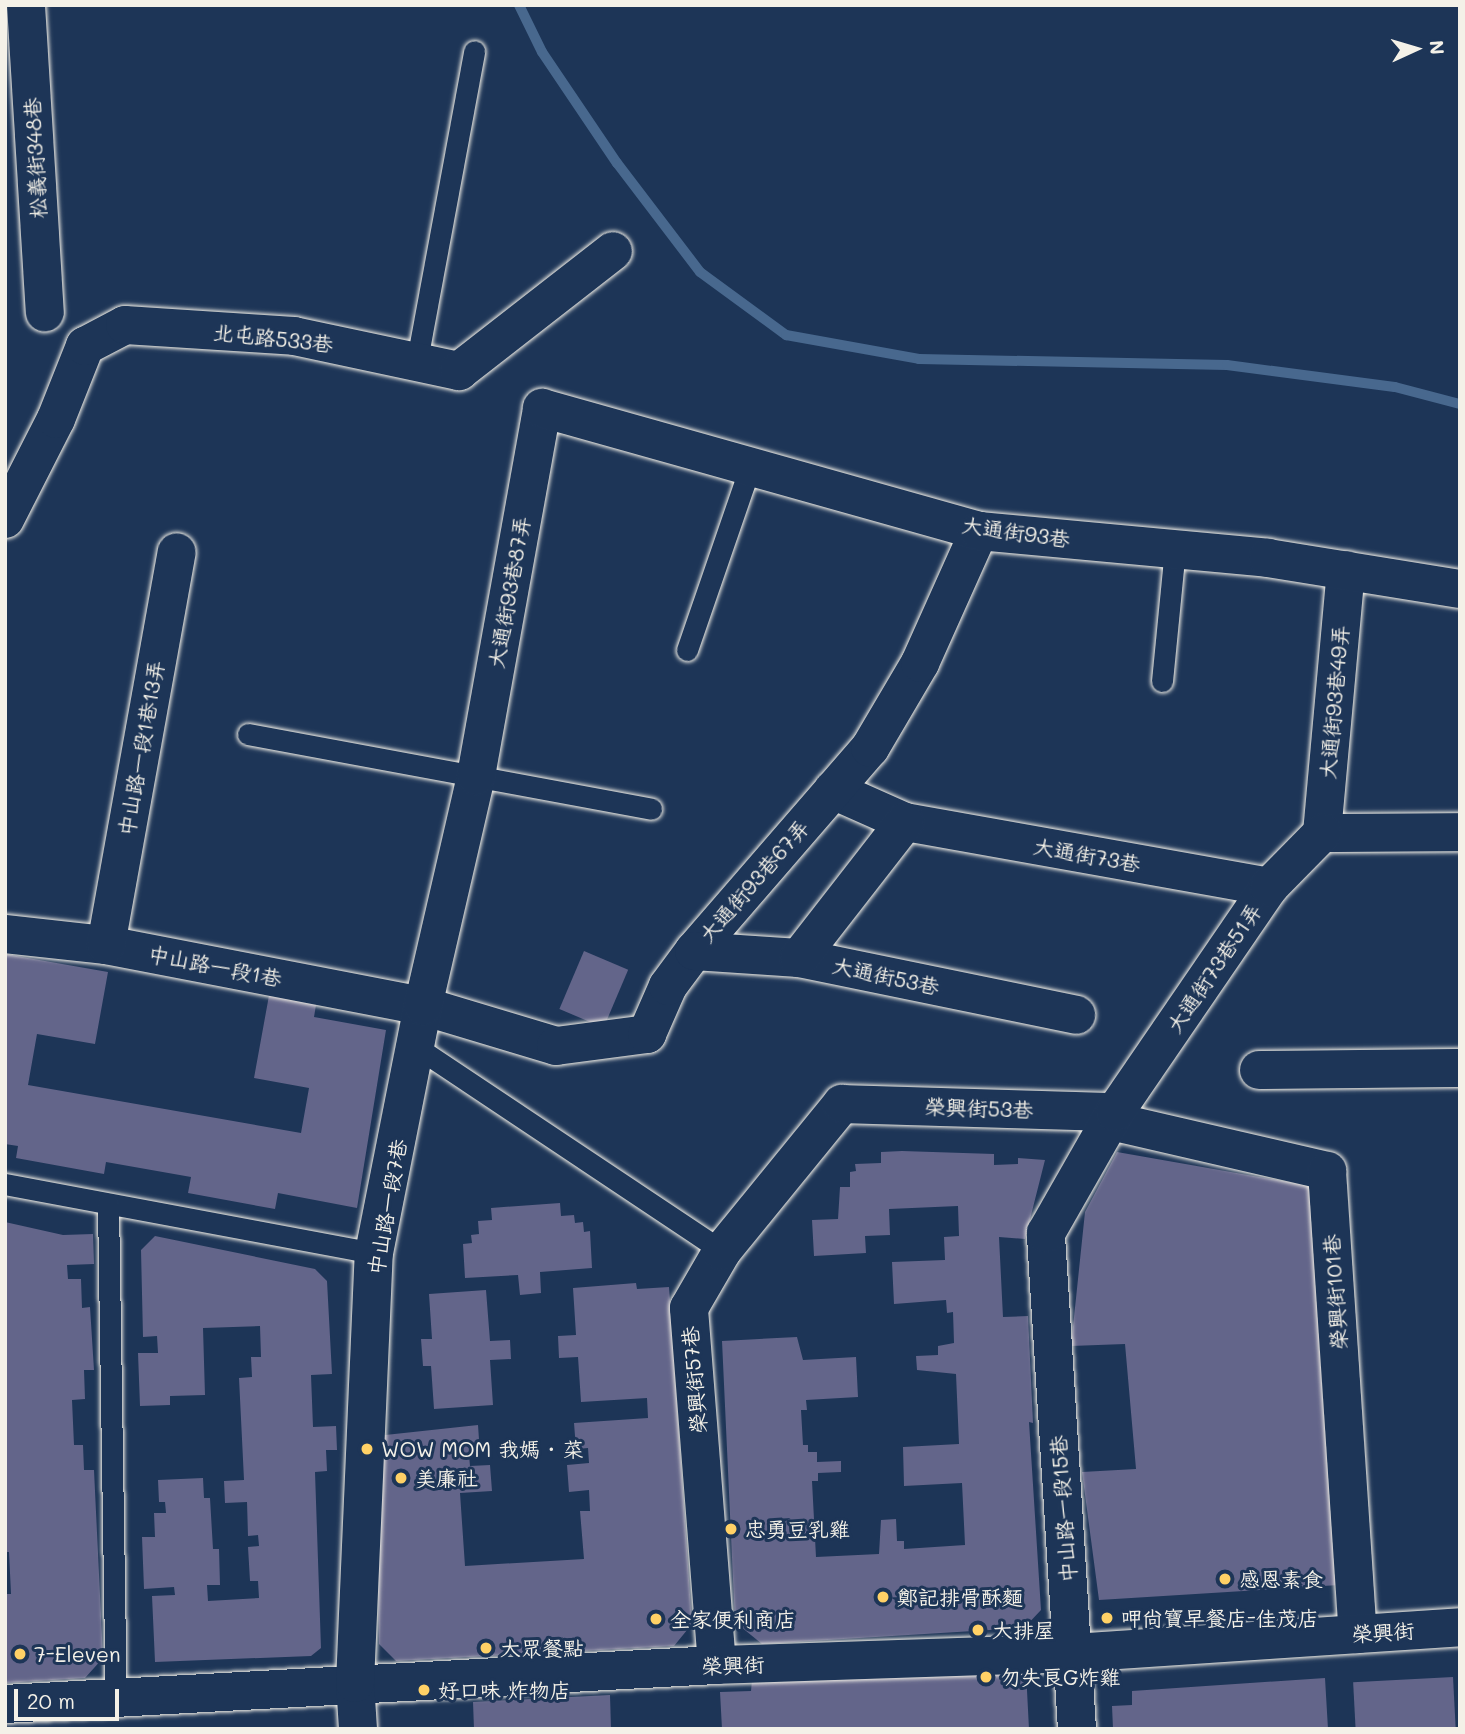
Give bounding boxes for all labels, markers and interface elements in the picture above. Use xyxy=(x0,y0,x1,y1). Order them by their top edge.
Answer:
north arrow xyxy=(1381,14,1451,84)
text: N xyxy=(1424,39,1450,56)
street label: 松義街348巷 xyxy=(19,97,51,219)
street label: 北屯路533巷 xyxy=(212,319,334,357)
street label: 大通街93巷 xyxy=(960,512,1072,552)
street label: 大通街93巷87弄 xyxy=(483,514,535,670)
street label: 大通街93巷49弄 xyxy=(1315,624,1353,780)
street label: 中山路一段1巷13弄 xyxy=(113,658,169,838)
street label: 大通街93巷67弄 xyxy=(694,815,814,947)
street label: 大通街73巷 xyxy=(1032,833,1142,877)
street label: 大通街73巷51弄 xyxy=(1161,899,1267,1037)
street label: 中山路一段1巷 xyxy=(146,941,284,991)
street label: 大通街53巷 xyxy=(830,952,942,1000)
street label: 榮興街53巷 xyxy=(924,1094,1034,1122)
street label: 中山路一段7巷 xyxy=(363,1137,411,1277)
street label: 榮興街101巷 xyxy=(1318,1233,1352,1351)
street label: 榮興街57巷 xyxy=(677,1325,711,1435)
street label: 中山路一段15巷 xyxy=(1045,1434,1081,1584)
place label: WOW MOM 我媽 · 菜 xyxy=(381,1436,584,1462)
marker: WOW MOM 我媽 · 菜 xyxy=(359,1441,375,1457)
place label: 美廉社 xyxy=(415,1465,478,1491)
marker: 美廉社 xyxy=(393,1470,409,1486)
place label: 忠勇豆乳雞 xyxy=(745,1516,850,1542)
marker: 忠勇豆乳雞 xyxy=(723,1521,739,1537)
place label: 感恩素食 xyxy=(1239,1566,1323,1592)
marker: 感恩素食 xyxy=(1217,1571,1233,1587)
place label: 鄭記排骨酥麵 xyxy=(897,1584,1023,1610)
marker: 鄭記排骨酥麵 xyxy=(875,1589,891,1605)
place label: 呷尚寶早餐店-佳茂店 xyxy=(1121,1605,1319,1631)
place label: 全家便利商店 xyxy=(670,1606,796,1632)
marker: 呷尚寶早餐店-佳茂店 xyxy=(1099,1610,1115,1626)
marker: 全家便利商店 xyxy=(648,1611,664,1627)
place label: 大排屋 xyxy=(992,1617,1055,1643)
street label: 榮興街 xyxy=(1351,1617,1415,1647)
marker: 大排屋 xyxy=(970,1622,986,1638)
place label: 大眾餐點 xyxy=(500,1635,584,1661)
marker: 大眾餐點 xyxy=(478,1640,494,1656)
place label: 7-Eleven xyxy=(34,1641,121,1667)
marker: 7-Eleven xyxy=(12,1646,28,1662)
street label: 榮興街 xyxy=(701,1651,765,1679)
place label: 勿失良G炸雞 xyxy=(1000,1664,1121,1690)
marker: 勿失良G炸雞 xyxy=(978,1669,994,1685)
scale bar xyxy=(18,1674,122,1718)
place label: 好口味 炸物店 xyxy=(438,1677,571,1703)
marker: 好口味 炸物店 xyxy=(416,1682,432,1698)
text: 20 m xyxy=(27,1687,75,1714)

